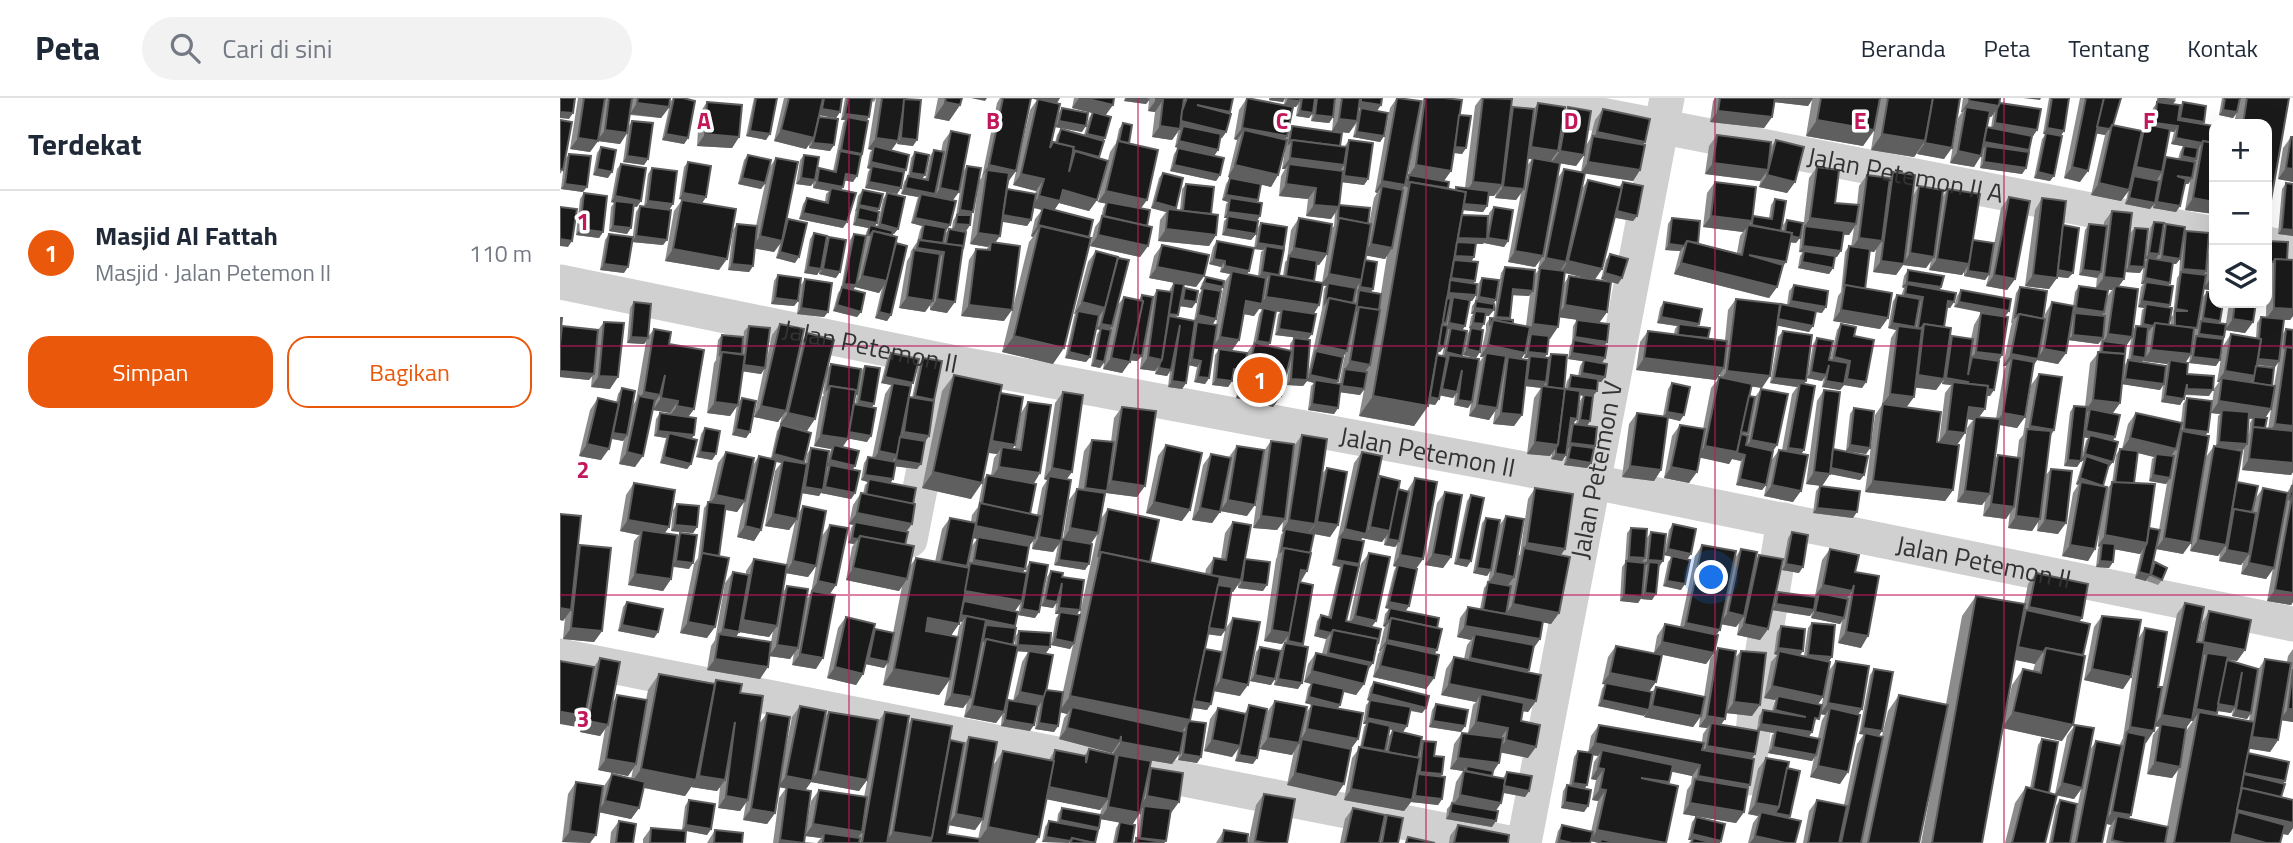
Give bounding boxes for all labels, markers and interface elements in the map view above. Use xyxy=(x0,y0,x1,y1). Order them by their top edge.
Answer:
search box xyxy=(142,17,632,80)
text: Peta xyxy=(35,23,100,73)
icon: search xyxy=(166,29,204,67)
text: Cari di sini xyxy=(222,29,332,68)
text: Beranda xyxy=(1861,30,1946,66)
text: Peta xyxy=(1984,30,2030,66)
text: Tentang xyxy=(2068,30,2149,66)
text: Kontak xyxy=(2187,30,2258,66)
text: A xyxy=(697,103,711,138)
text: B xyxy=(986,103,1000,138)
text: C xyxy=(1276,103,1288,138)
text: D xyxy=(1564,103,1578,138)
text: E xyxy=(1854,103,1866,138)
text: F xyxy=(2143,103,2155,138)
map controls xyxy=(2209,119,2272,308)
button: + xyxy=(2209,119,2272,182)
text: Terdekat xyxy=(28,121,142,167)
street label: Jalan Petemon II A xyxy=(1804,136,2007,212)
button: − xyxy=(2209,182,2272,245)
text: 1 xyxy=(577,204,589,239)
text: Masjid Al Fattah xyxy=(95,216,278,255)
text: 1 xyxy=(45,236,57,271)
text: 110 m xyxy=(469,236,532,271)
button: layers xyxy=(2209,245,2272,308)
text: Masjid · Jalan Petemon II xyxy=(95,255,331,290)
street label: Jalan Petemon II xyxy=(779,309,961,383)
button: Simpan xyxy=(28,336,273,408)
button: Bagikan xyxy=(287,336,532,408)
pin: 1 xyxy=(1237,354,1283,406)
street label: Jalan Petemon V xyxy=(1559,378,1632,562)
street label: Jalan Petemon II xyxy=(1337,416,1519,486)
text: 2 xyxy=(577,452,589,487)
street label: Jalan Petemon II xyxy=(1893,524,2075,598)
your location xyxy=(1694,560,1728,594)
text: 3 xyxy=(577,701,589,736)

